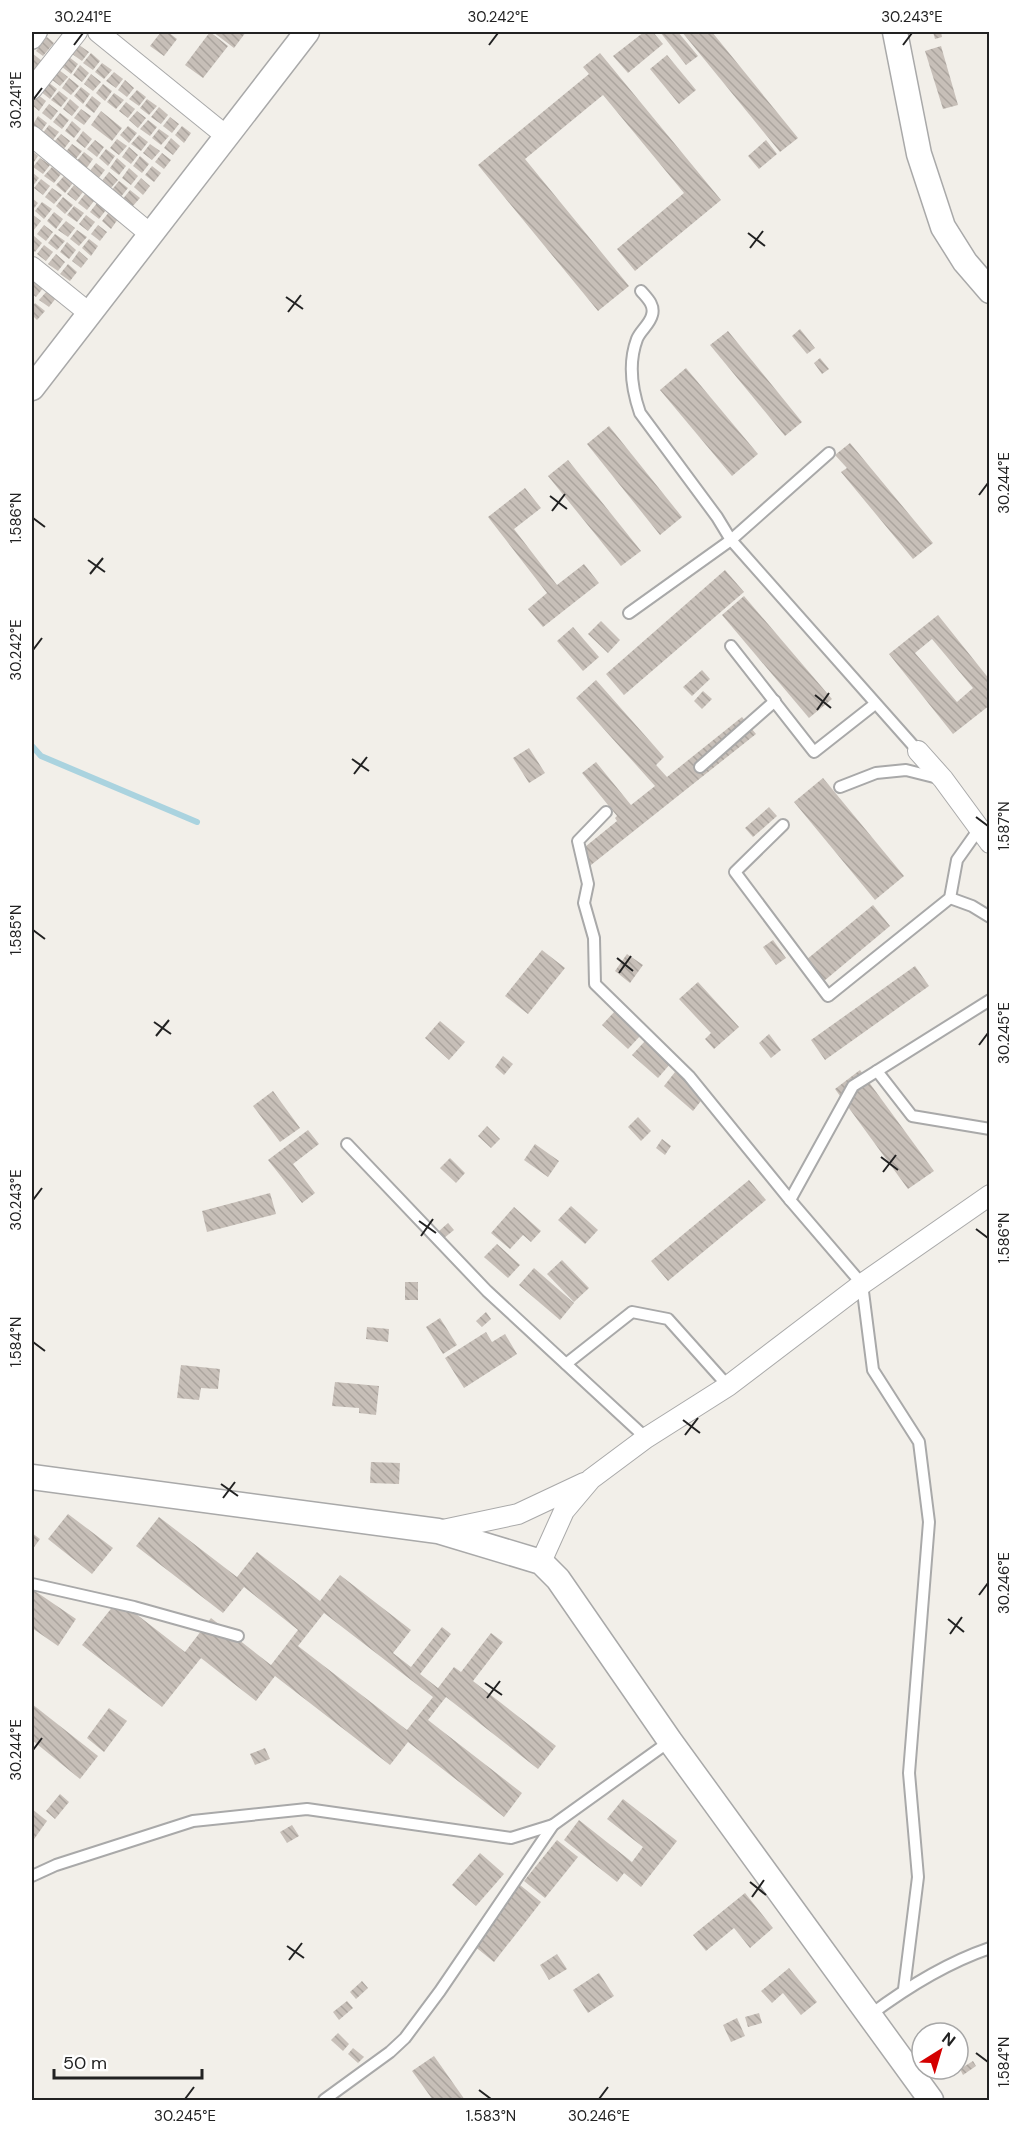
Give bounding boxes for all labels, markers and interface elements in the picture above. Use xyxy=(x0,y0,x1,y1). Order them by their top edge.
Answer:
text: 30.241°E xyxy=(54,7,112,27)
text: 30.242°E xyxy=(467,7,529,27)
text: 30.243°E xyxy=(881,7,943,27)
text: 30.241°E xyxy=(6,71,26,129)
text: 30.244°E xyxy=(994,452,1014,514)
text: 1.586°N xyxy=(6,493,26,543)
text: 30.242°E xyxy=(6,619,26,681)
text: 1.587°N xyxy=(994,801,1014,851)
text: 1.585°N xyxy=(6,905,26,955)
text: 30.245°E xyxy=(994,1002,1014,1064)
text: 30.243°E xyxy=(6,1169,26,1231)
text: 1.586°N xyxy=(994,1213,1014,1263)
text: 1.584°N xyxy=(6,1317,26,1367)
text: 30.246°E xyxy=(994,1552,1014,1614)
text: 30.244°E xyxy=(6,1719,26,1781)
north arrow xyxy=(910,2021,970,2081)
text: N xyxy=(938,2028,960,2051)
text: 1.584°N xyxy=(994,2037,1014,2087)
scale bar xyxy=(54,2042,202,2080)
text: 50 m xyxy=(63,2051,107,2075)
text: 30.245°E xyxy=(154,2106,216,2126)
text: 1.583°N xyxy=(466,2106,516,2126)
text: 30.246°E xyxy=(568,2106,630,2126)

